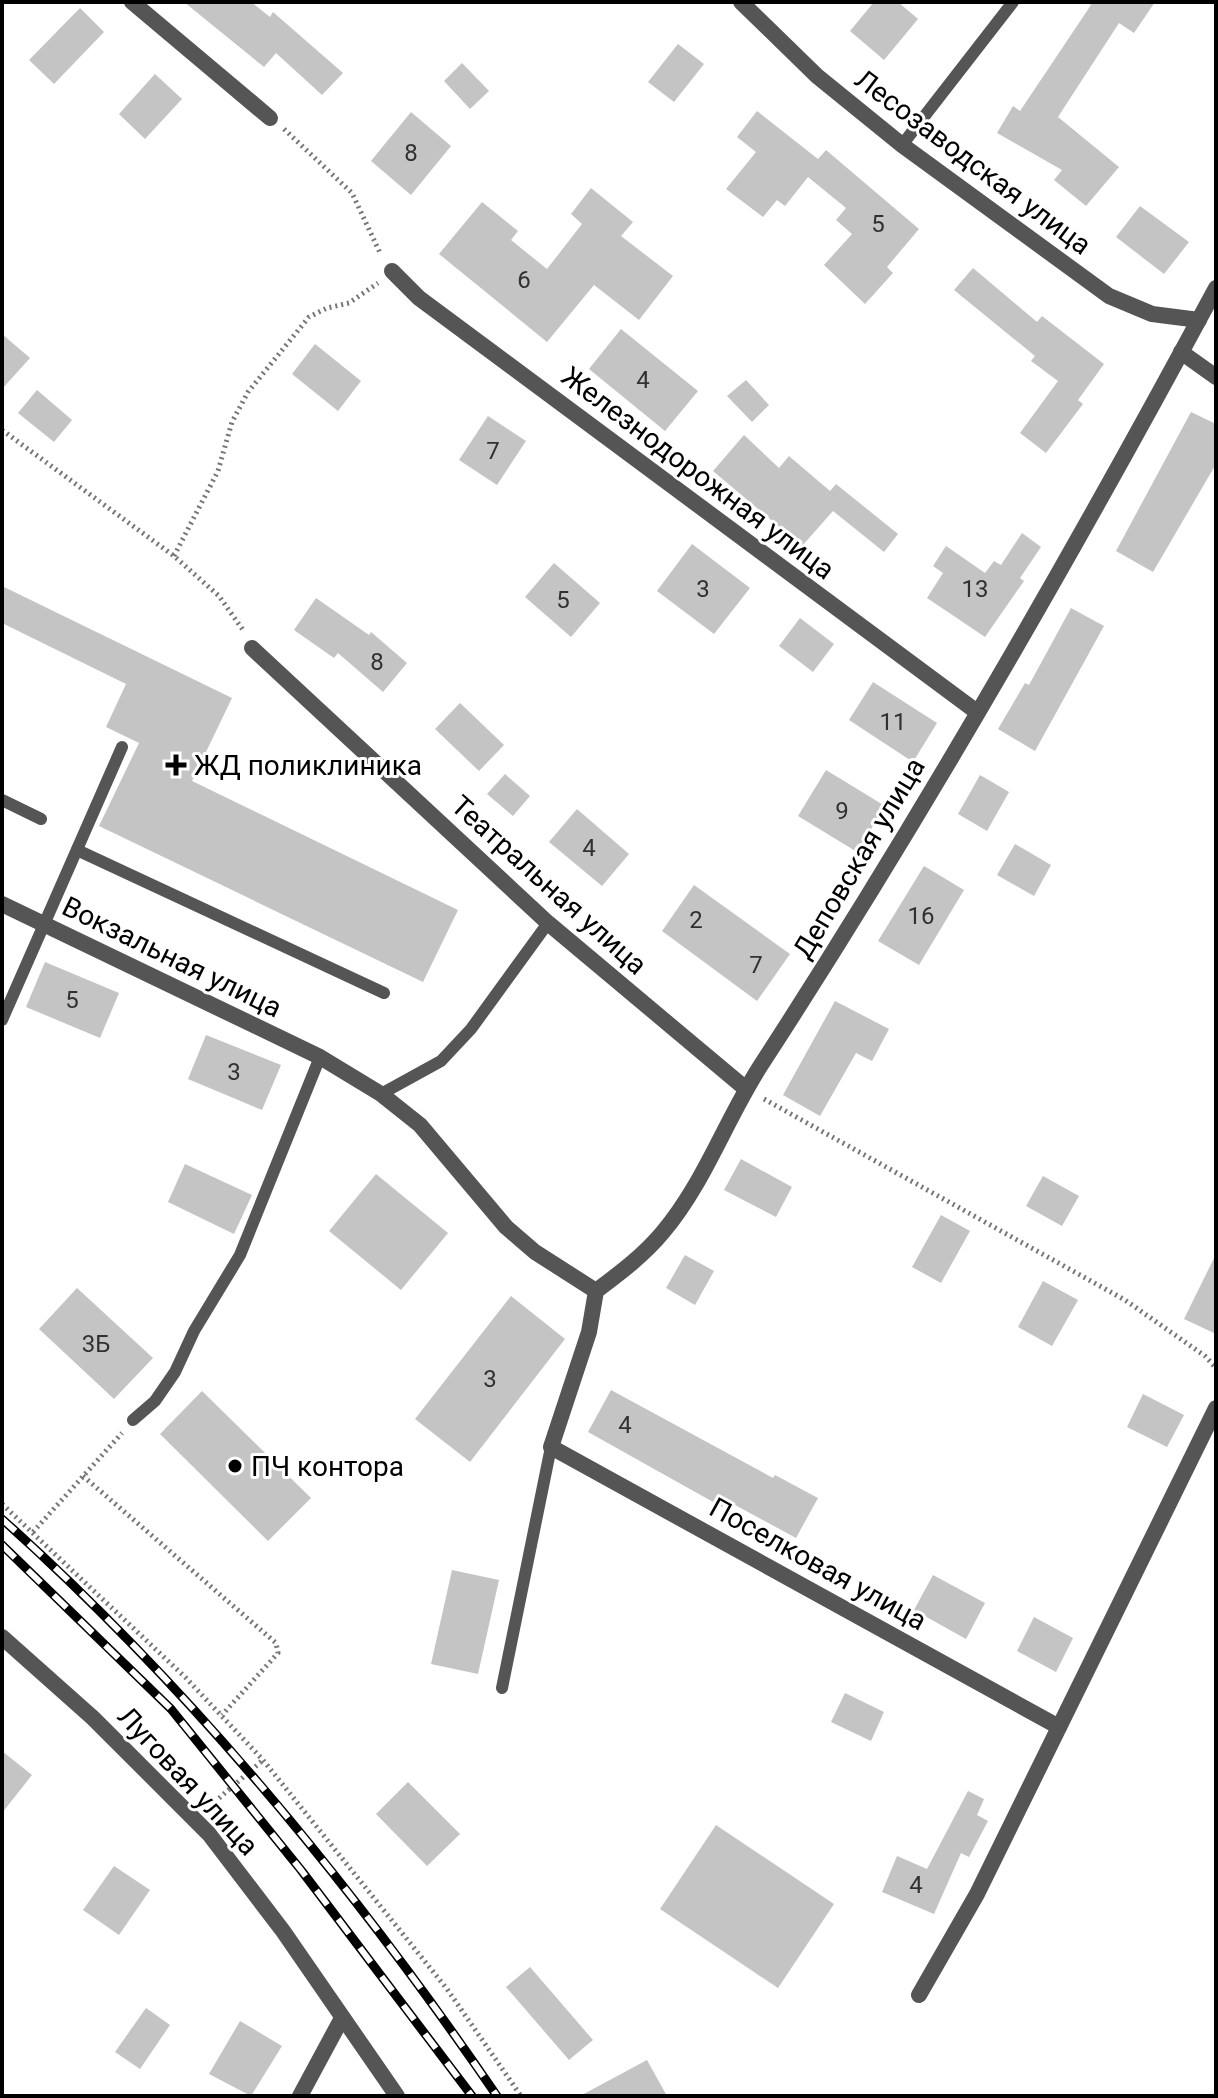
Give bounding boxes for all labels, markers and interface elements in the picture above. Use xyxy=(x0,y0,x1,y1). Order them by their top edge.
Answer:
street label: Лесозаводская улица xyxy=(849,63,1097,261)
house number: 8 xyxy=(404,139,418,167)
house number: 5 xyxy=(871,210,885,238)
house number: 6 xyxy=(517,266,531,294)
street label: Железнодорожная улица xyxy=(555,360,841,586)
house number: 4 xyxy=(636,366,650,394)
house number: 7 xyxy=(486,437,500,465)
house number: 3 xyxy=(696,575,710,603)
house number: 13 xyxy=(962,575,988,603)
house number: 5 xyxy=(556,586,570,614)
house number: 8 xyxy=(370,648,384,676)
house number: 11 xyxy=(880,708,906,736)
place label: ЖД поликлиника xyxy=(194,749,422,782)
street label: Деповская улица xyxy=(786,752,932,964)
marker: ЖД поликлиника xyxy=(165,754,187,776)
street label: Театральная улица xyxy=(444,789,654,981)
house number: 9 xyxy=(835,797,849,825)
house number: 4 xyxy=(582,834,596,862)
street label: Вокзальная улица xyxy=(57,890,287,1024)
house number: 16 xyxy=(908,902,934,930)
house number: 2 xyxy=(689,906,703,934)
house number: 7 xyxy=(749,951,763,979)
house number: 5 xyxy=(65,986,79,1014)
house number: 3 xyxy=(227,1058,241,1086)
house number: 3Б xyxy=(82,1330,110,1358)
house number: 3 xyxy=(483,1365,497,1393)
house number: 4 xyxy=(618,1411,632,1439)
place label: ПЧ контора xyxy=(251,1450,404,1483)
marker: ПЧ контора xyxy=(226,1457,244,1475)
street label: Поселковая улица xyxy=(704,1491,932,1637)
street label: Луговая улица xyxy=(111,1700,265,1862)
house number: 4 xyxy=(909,1871,923,1899)

